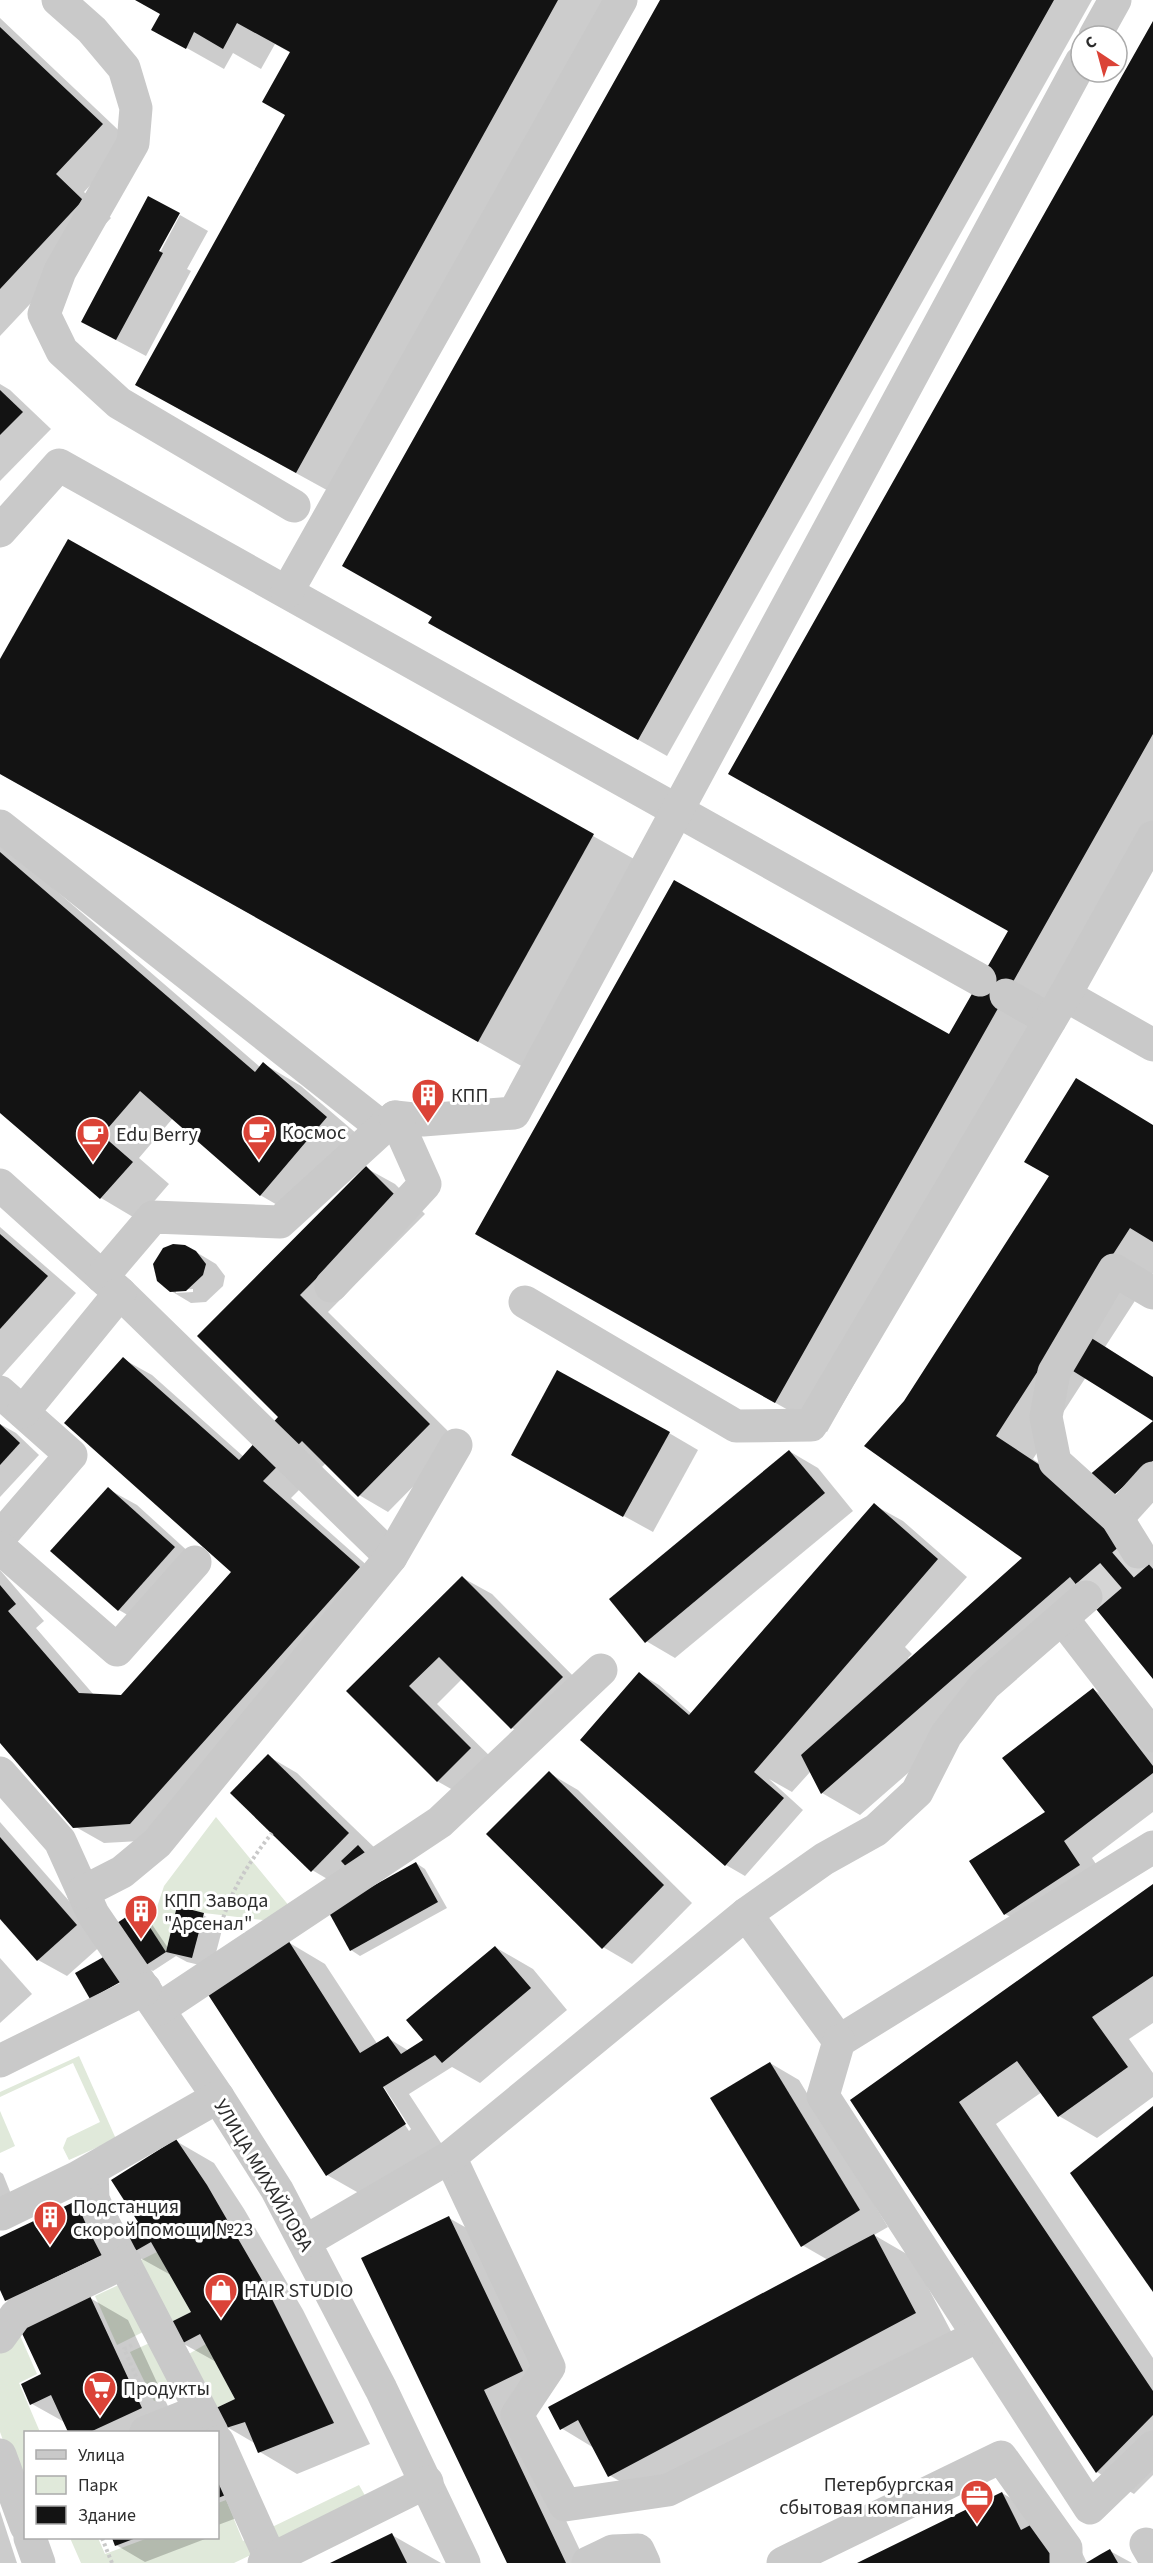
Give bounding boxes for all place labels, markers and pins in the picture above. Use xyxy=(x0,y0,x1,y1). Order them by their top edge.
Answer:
building icon: КПП xyxy=(410,1077,446,1124)
place label: КПП xyxy=(451,1082,488,1110)
cafe icon: Космос xyxy=(241,1114,277,1161)
cafe icon: Edu Berry xyxy=(75,1116,111,1163)
place label: Космос xyxy=(282,1119,346,1147)
place label: Edu Berry xyxy=(116,1121,198,1149)
place label: КПП Завода "Арсенал" xyxy=(164,1887,268,1938)
building icon: КПП Завода "Арсенал" xyxy=(123,1893,159,1940)
place label: Подстанция скорой помощи №23 xyxy=(73,2193,253,2244)
building icon: Подстанция скорой помощи №23 xyxy=(32,2199,68,2246)
shop icon: HAIR STUDIO xyxy=(203,2272,239,2319)
place label: HAIR STUDIO xyxy=(244,2277,353,2305)
supermarket icon: Продукты xyxy=(82,2370,118,2417)
place label: Продукты xyxy=(123,2375,210,2403)
place label: Петербургская сбытовая компания xyxy=(779,2471,954,2522)
office icon: Петербургская сбытовая компания xyxy=(959,2478,995,2525)

